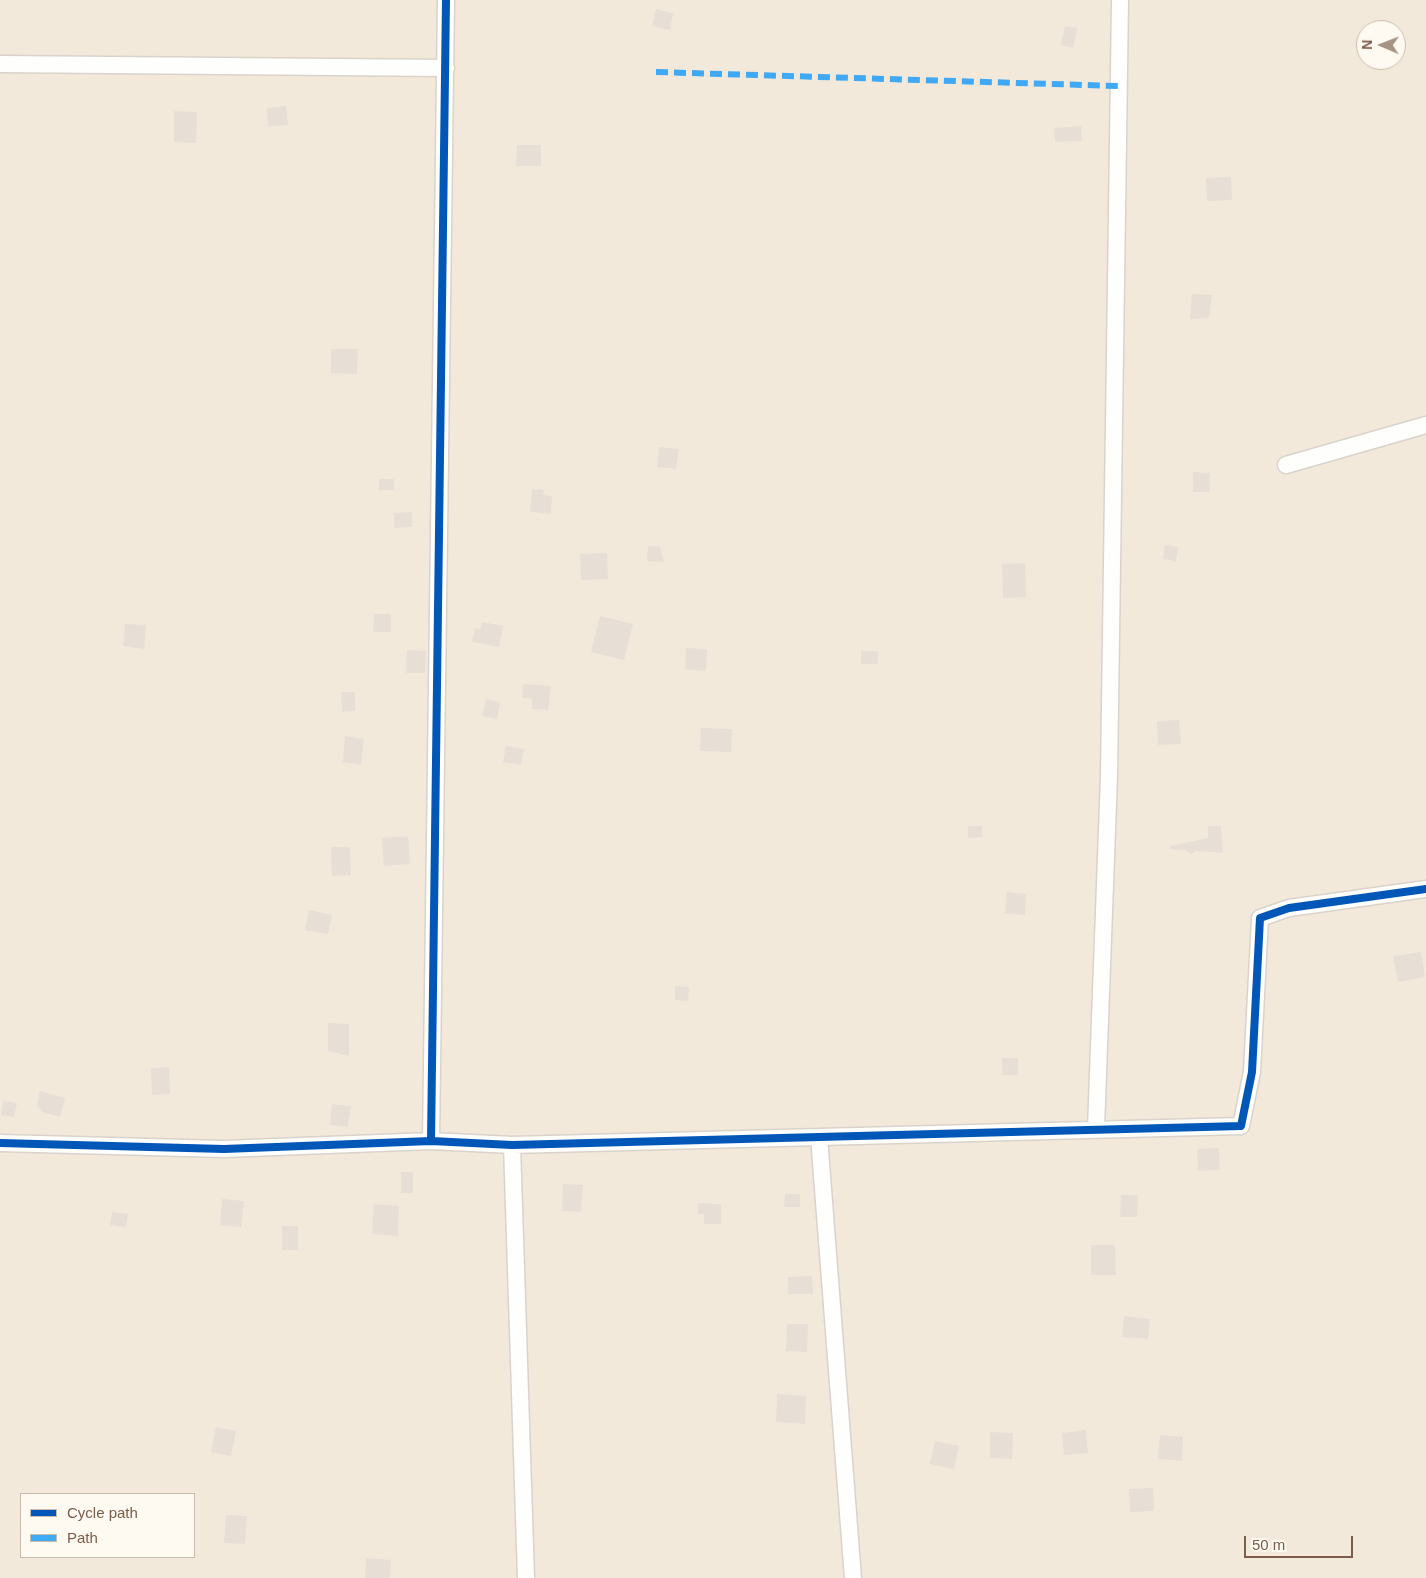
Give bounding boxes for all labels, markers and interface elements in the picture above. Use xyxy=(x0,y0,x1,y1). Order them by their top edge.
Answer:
north arrow xyxy=(1356,20,1406,70)
text: N xyxy=(1359,40,1375,50)
legend xyxy=(20,1493,195,1558)
text: Cycle path xyxy=(67,1504,138,1521)
scale bar xyxy=(1246,1526,1355,1558)
text: Path xyxy=(67,1529,98,1546)
text: 50 m xyxy=(1252,1536,1285,1553)

